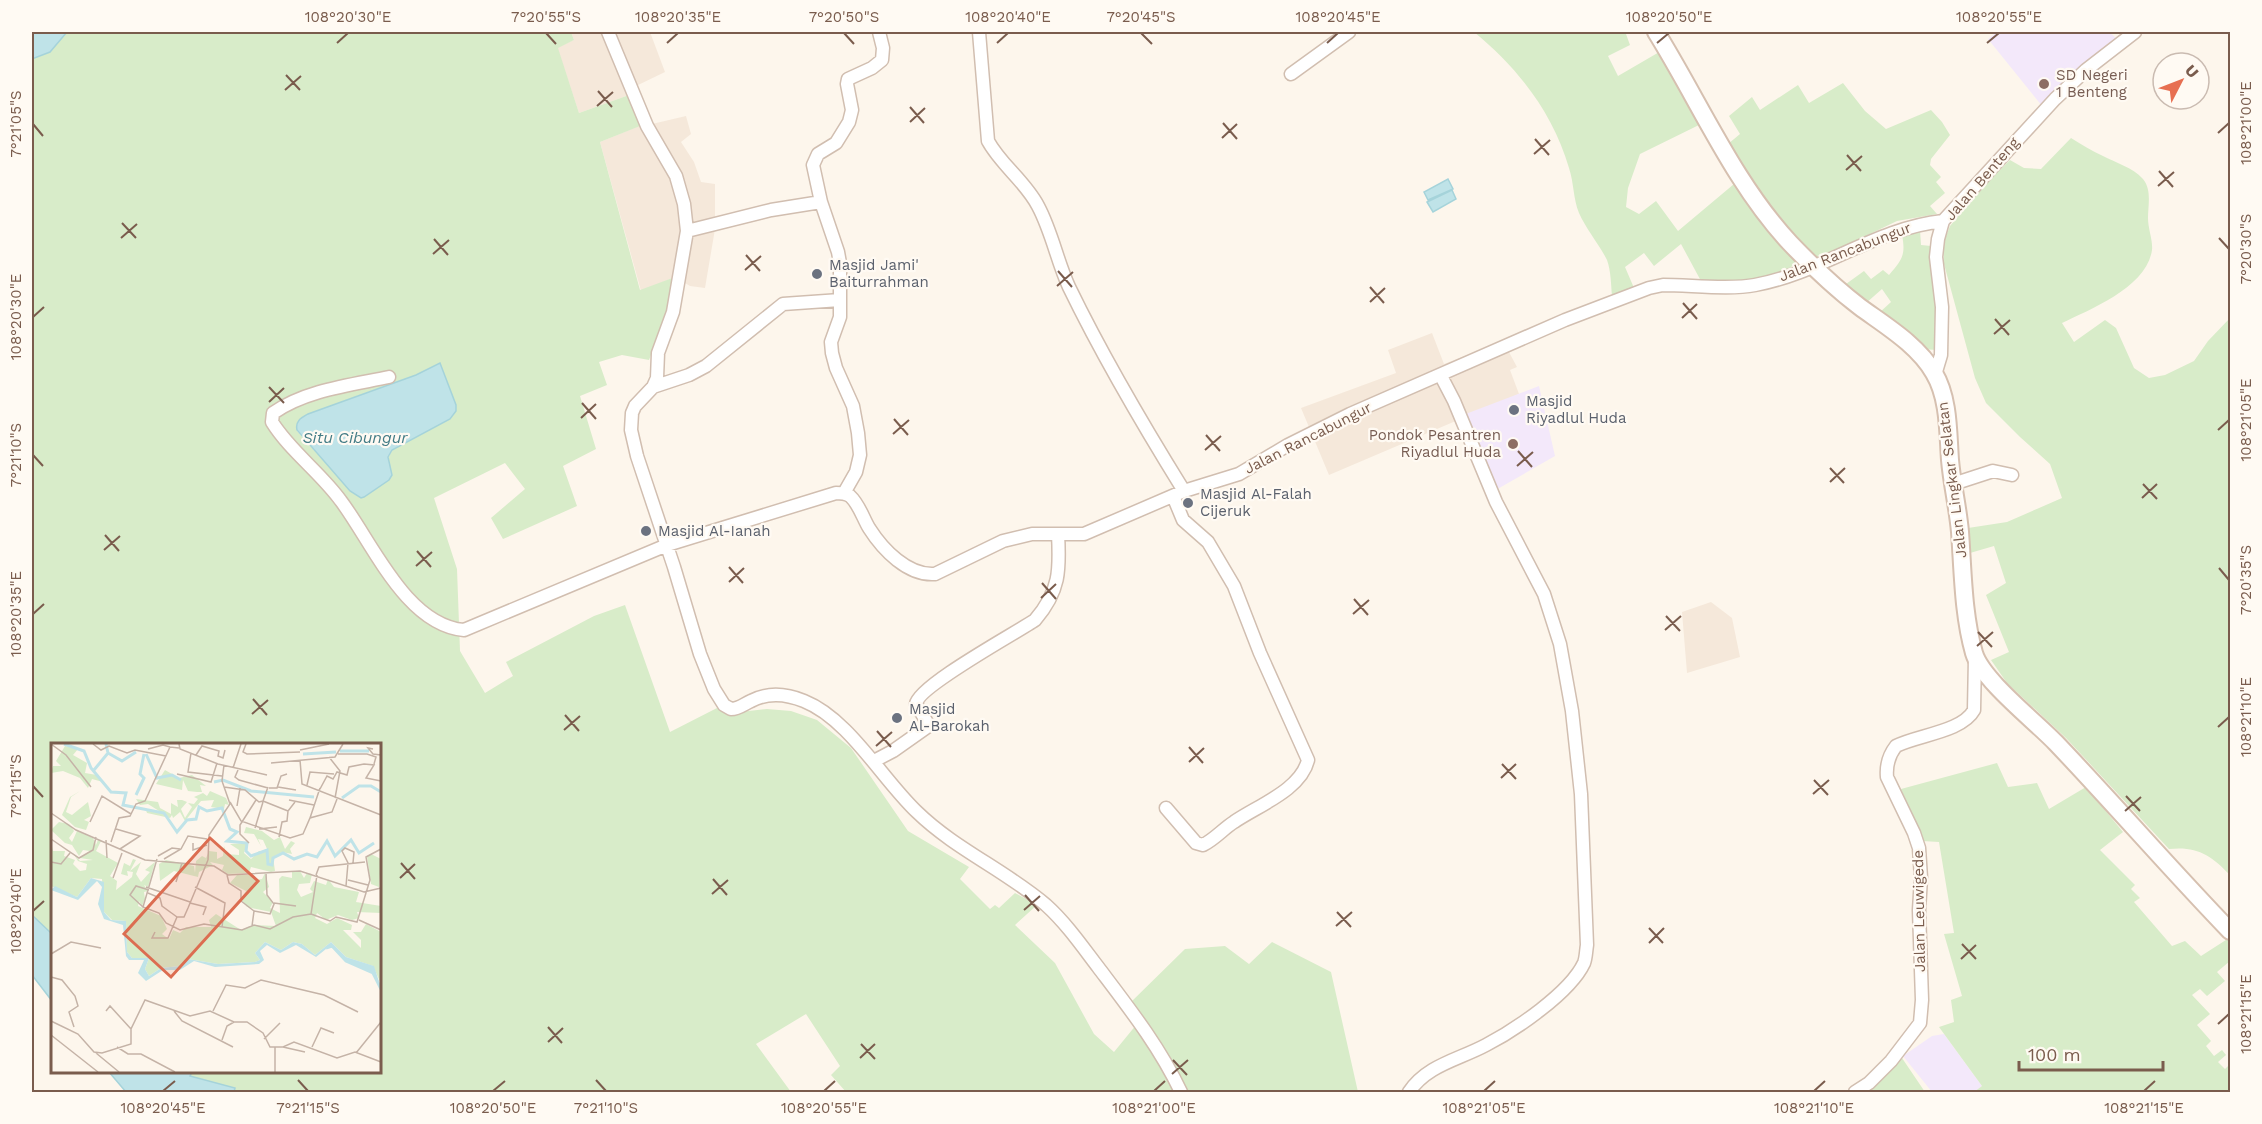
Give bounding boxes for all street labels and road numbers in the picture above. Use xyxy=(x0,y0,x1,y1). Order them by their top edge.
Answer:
street label: Jalan Benteng xyxy=(1941,134,2023,224)
street label: Jalan Rancabungur xyxy=(1776,218,1914,286)
street label: Jalan Rancabungur xyxy=(1241,398,1375,478)
street label: Jalan Lingkar Selatan xyxy=(1933,401,1971,559)
street label: Jalan Leuwigede xyxy=(1909,850,1929,972)

